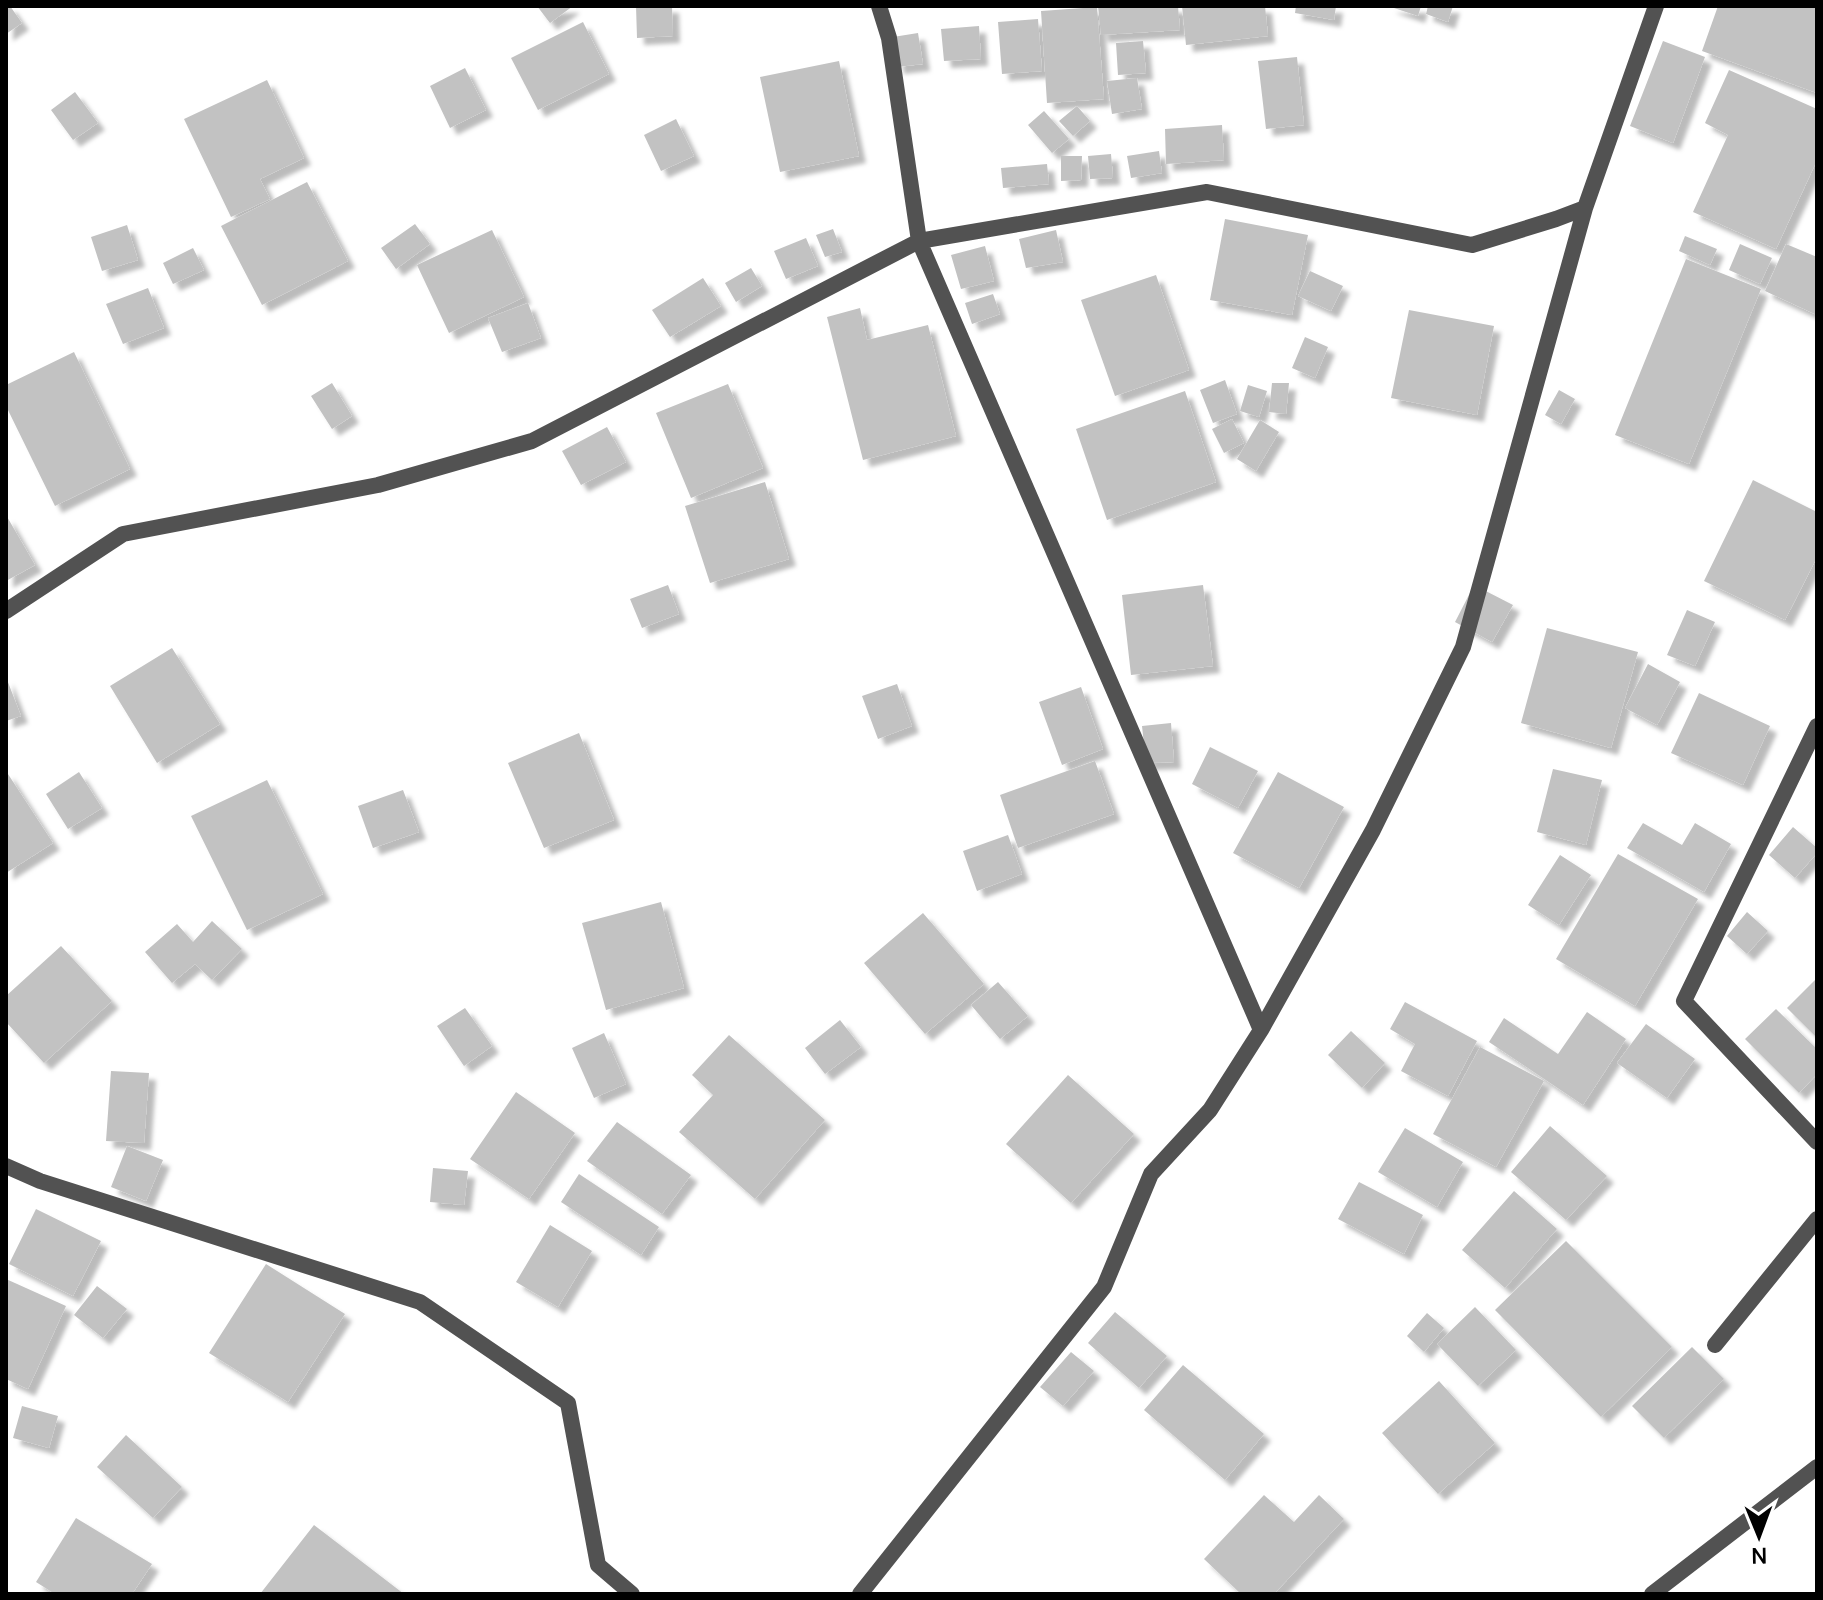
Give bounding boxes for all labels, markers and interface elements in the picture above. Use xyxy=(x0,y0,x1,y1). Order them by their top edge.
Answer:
north arrow xyxy=(1719,1496,1799,1576)
text: N xyxy=(1751,1541,1768,1571)

